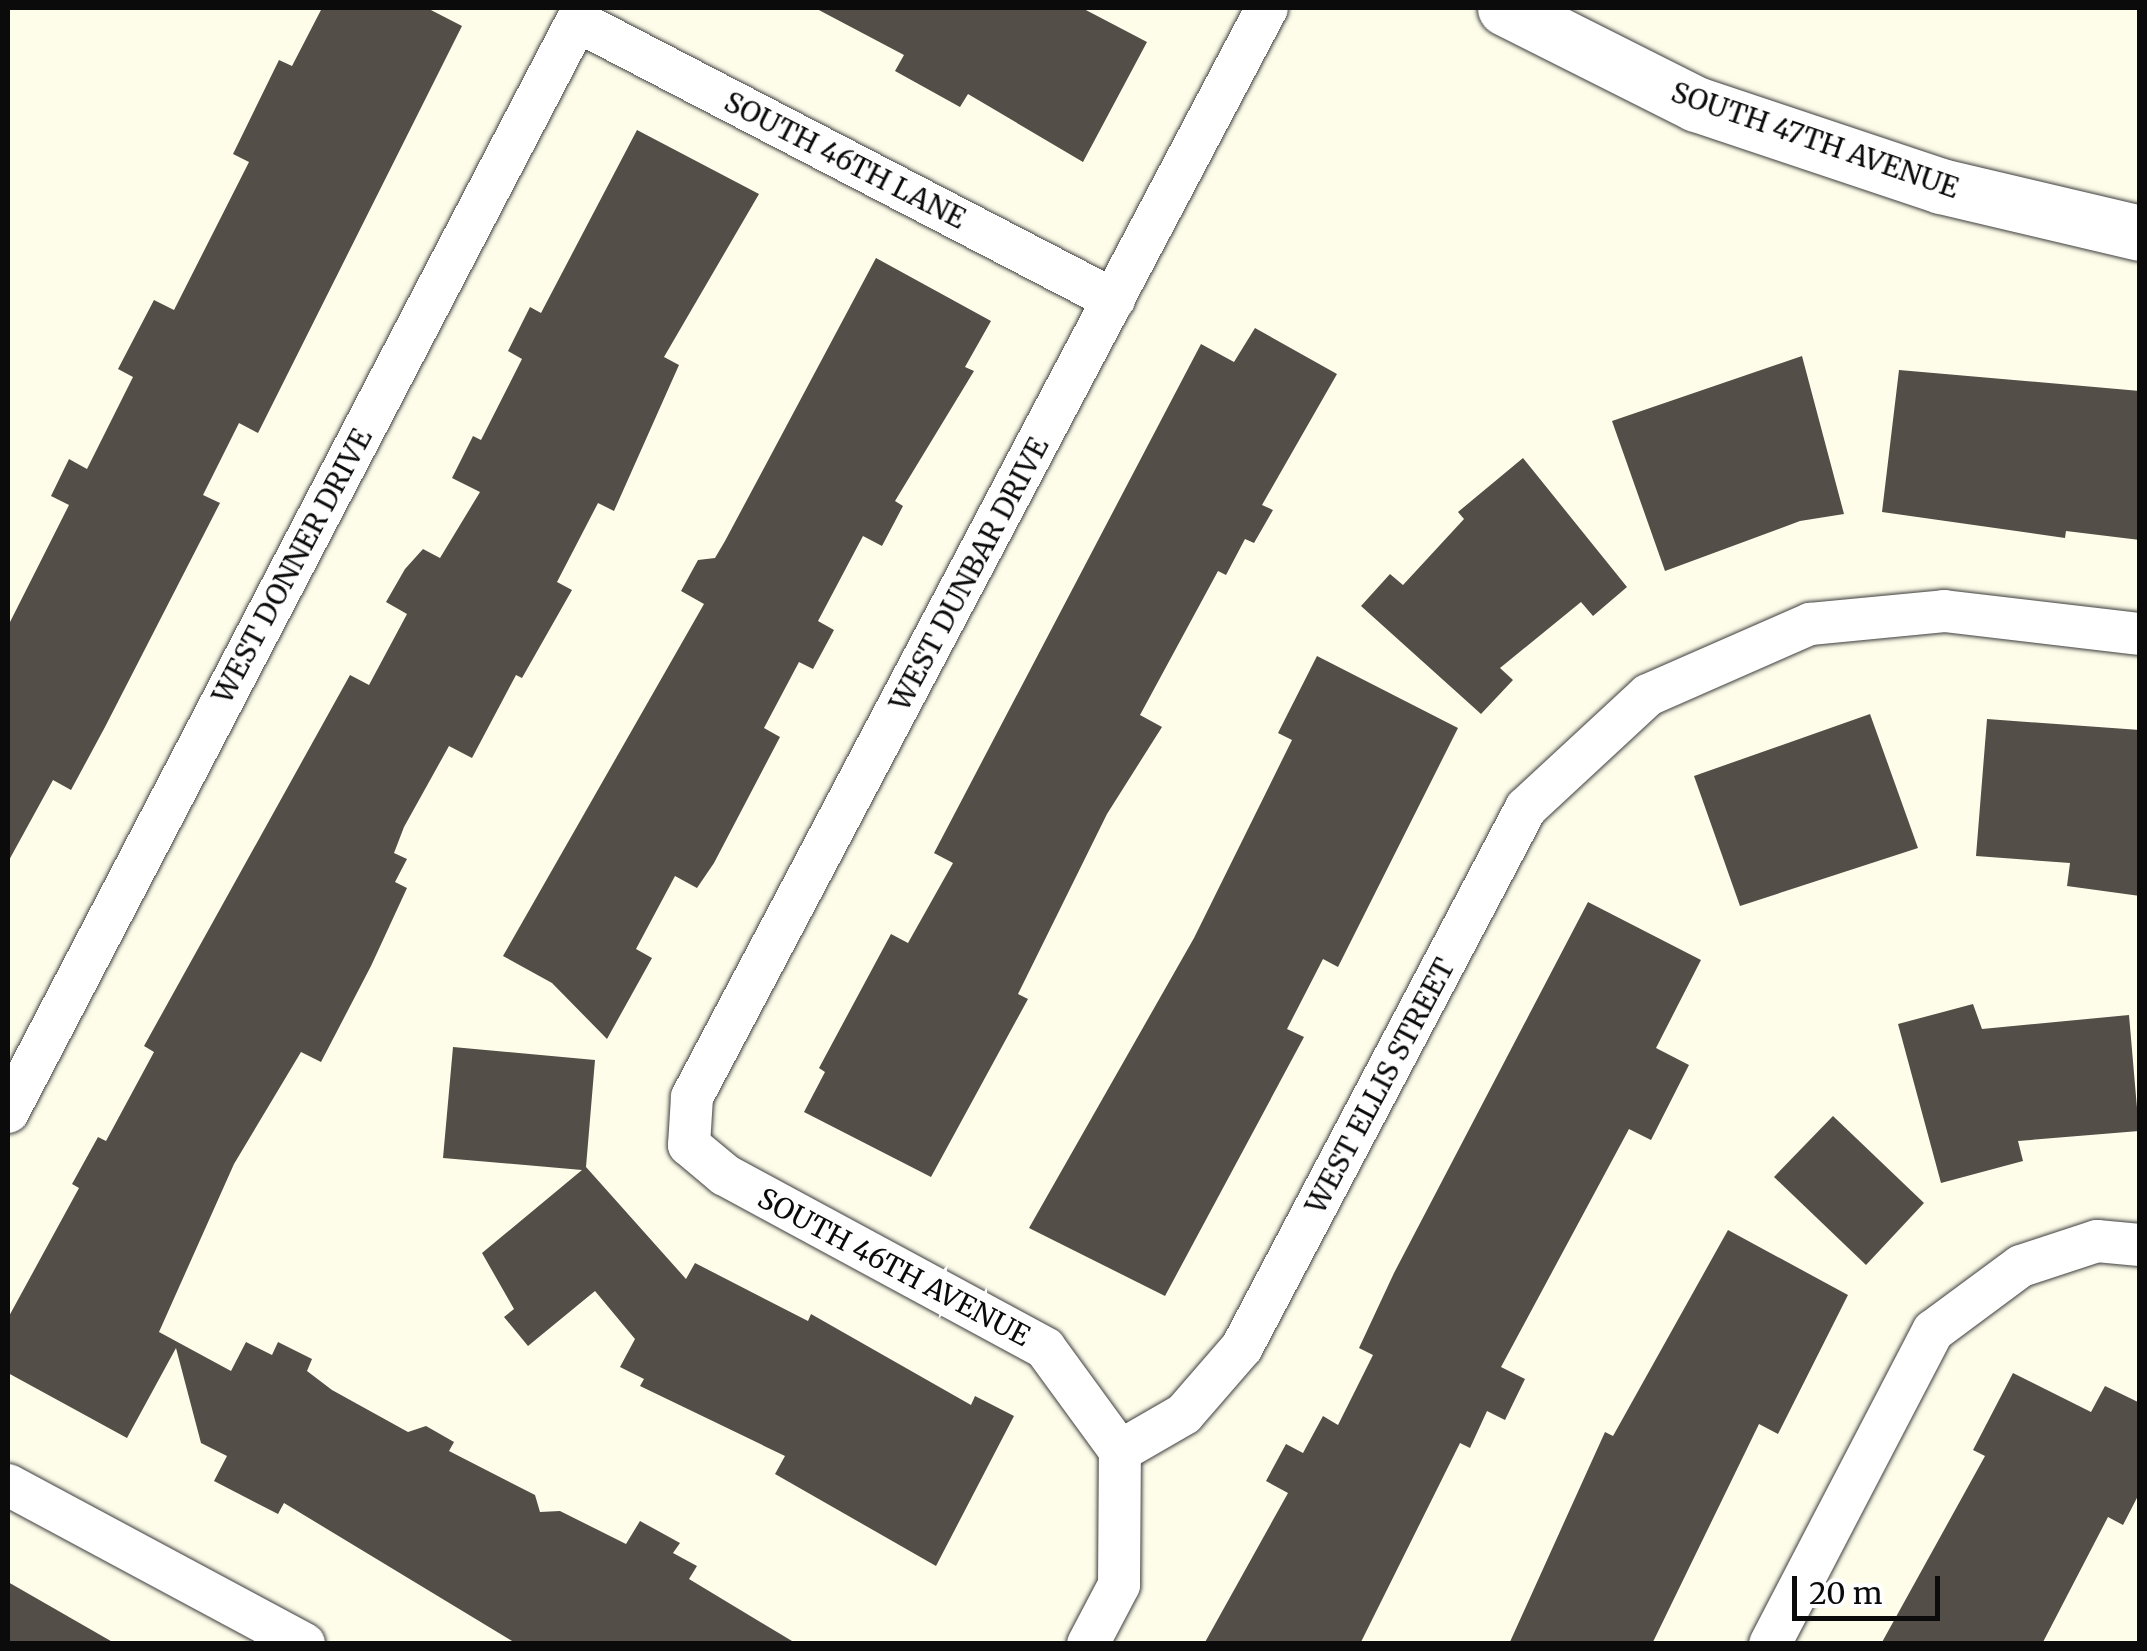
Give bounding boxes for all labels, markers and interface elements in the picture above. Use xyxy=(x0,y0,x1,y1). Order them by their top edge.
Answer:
street label: SOUTH 47TH AVENUE xyxy=(1667,75,1963,205)
street label: SOUTH 46TH LANE xyxy=(719,85,971,235)
street label: WEST DONNER DRIVE xyxy=(205,423,379,709)
street label: WEST DUNBAR DRIVE xyxy=(883,432,1055,716)
street label: WEST ELLIS STREET xyxy=(1299,953,1461,1219)
street label: SOUTH 46TH AVENUE xyxy=(752,1181,1036,1353)
scale bar xyxy=(1797,1556,1944,1618)
text: 20 m xyxy=(1809,1574,1882,1612)

